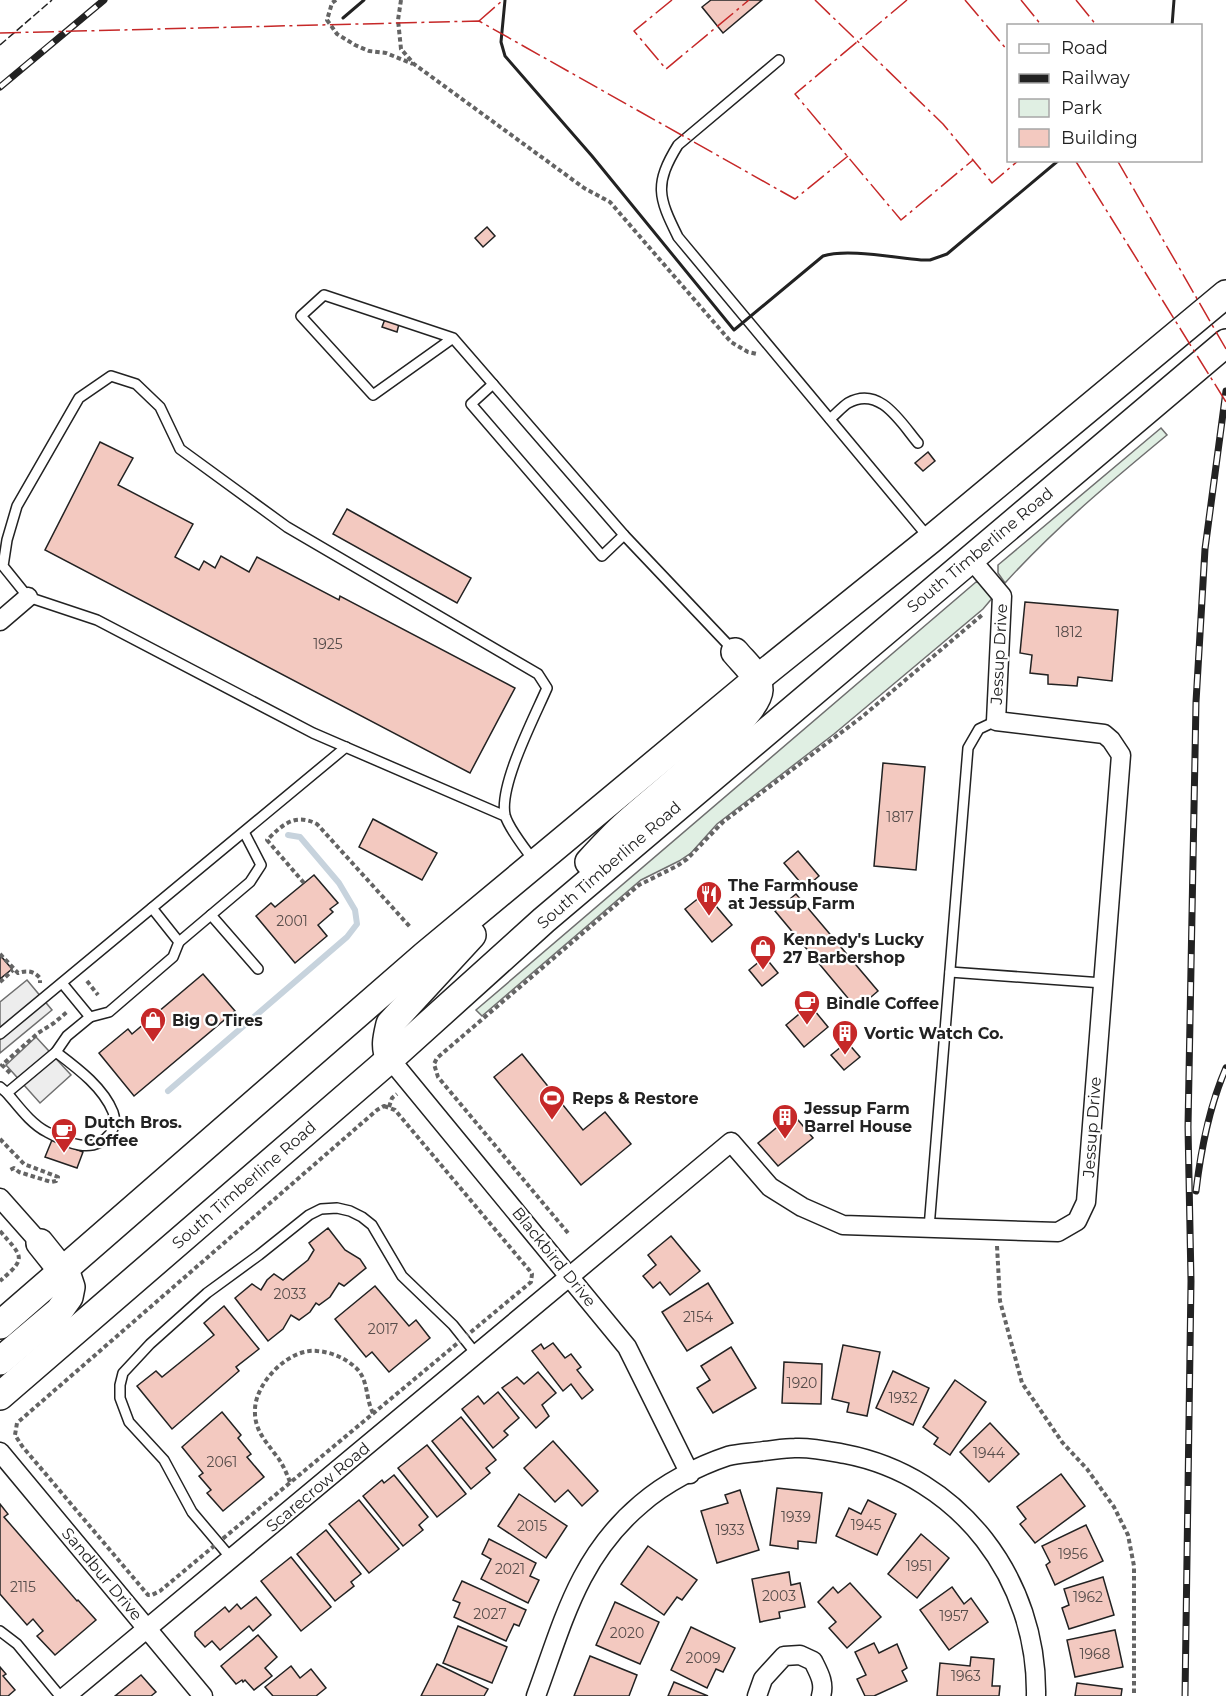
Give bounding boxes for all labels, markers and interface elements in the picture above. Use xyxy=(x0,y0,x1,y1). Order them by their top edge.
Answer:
legend xyxy=(1007,24,1202,162)
text: Road xyxy=(1061,37,1108,59)
text: Railway xyxy=(1061,67,1130,89)
text: Park xyxy=(1061,97,1102,119)
text: Building xyxy=(1061,127,1138,149)
street label: South Timberline Road xyxy=(903,483,1057,617)
street label: Jessup Drive xyxy=(987,603,1011,706)
house number: 1812 xyxy=(1056,623,1083,641)
house number: 1925 xyxy=(313,635,343,653)
street label: South Timberline Road xyxy=(533,797,685,933)
house number: 1817 xyxy=(886,808,914,826)
place label: The Farmhouse at Jessup Farm xyxy=(728,876,858,913)
restaurant icon: The Farmhouse at Jessup Farm xyxy=(694,879,724,917)
house number: 2001 xyxy=(276,912,308,930)
place label: Kennedy's Lucky 27 Barbershop xyxy=(783,930,924,967)
shop icon: Kennedy's Lucky 27 Barbershop xyxy=(748,933,778,971)
cafe icon: Bindle Coffee xyxy=(792,988,822,1026)
place label: Bindle Coffee xyxy=(826,994,939,1013)
shop icon: Big O Tires xyxy=(138,1005,168,1043)
place label: Big O Tires xyxy=(172,1011,263,1030)
building icon: Vortic Watch Co. xyxy=(830,1018,860,1056)
place label: Vortic Watch Co. xyxy=(863,1024,1004,1043)
street label: Jessup Drive xyxy=(1079,1076,1105,1179)
sports icon: Reps & Restore xyxy=(537,1083,567,1121)
place label: Reps & Restore xyxy=(572,1089,698,1108)
place label: Jessup Farm Barrel House xyxy=(803,1099,912,1136)
building icon: Jessup Farm Barrel House xyxy=(770,1102,800,1140)
place label: Dutch Bros. Coffee xyxy=(84,1113,182,1150)
cafe icon: Dutch Bros. Coffee xyxy=(49,1116,79,1154)
street label: South Timberline Road xyxy=(168,1117,320,1253)
street label: Blackbird Drive xyxy=(508,1203,600,1311)
house number: 2033 xyxy=(274,1285,306,1303)
house number: 2154 xyxy=(683,1308,714,1326)
house number: 2017 xyxy=(368,1320,398,1338)
house number: 1920 xyxy=(787,1374,817,1392)
house number: 1932 xyxy=(888,1389,918,1407)
street label: Scarecrow Road xyxy=(262,1438,374,1536)
house number: 1944 xyxy=(973,1444,1006,1462)
house number: 2061 xyxy=(207,1453,237,1471)
house number: 1939 xyxy=(781,1508,811,1526)
house number: 1945 xyxy=(851,1516,881,1534)
house number: 2015 xyxy=(517,1517,547,1535)
house number: 1933 xyxy=(715,1521,745,1539)
street label: Sandbur Drive xyxy=(58,1524,146,1624)
house number: 1956 xyxy=(1058,1545,1088,1563)
house number: 1951 xyxy=(906,1557,932,1575)
house number: 2021 xyxy=(495,1560,525,1578)
house number: 2115 xyxy=(10,1578,36,1596)
house number: 2003 xyxy=(762,1587,796,1605)
house number: 1962 xyxy=(1073,1588,1103,1606)
house number: 2027 xyxy=(473,1605,507,1623)
house number: 1957 xyxy=(939,1607,969,1625)
house number: 2020 xyxy=(610,1624,644,1642)
house number: 1968 xyxy=(1079,1645,1111,1663)
house number: 2009 xyxy=(686,1649,720,1667)
house number: 1963 xyxy=(951,1667,981,1685)

